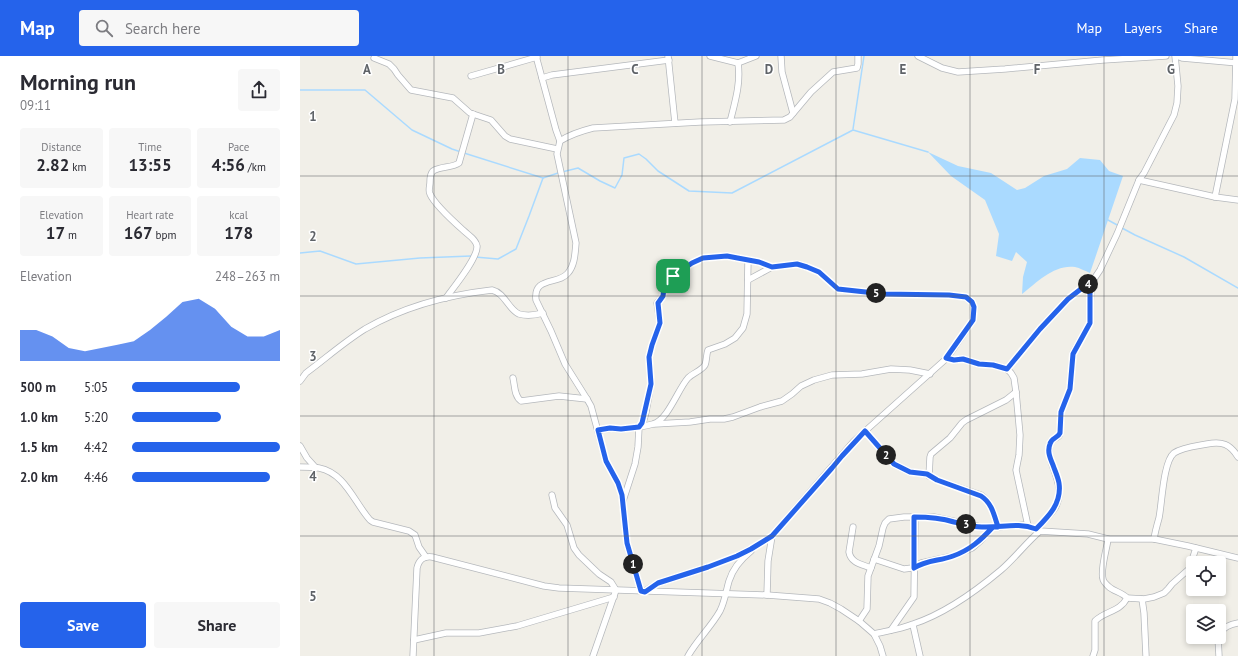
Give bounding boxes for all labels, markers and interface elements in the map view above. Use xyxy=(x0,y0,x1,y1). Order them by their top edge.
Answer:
search box xyxy=(79,10,359,46)
text: Map xyxy=(20,16,55,40)
icon: search xyxy=(93,17,115,39)
text: Search here xyxy=(125,19,201,38)
text: Map xyxy=(1076,19,1102,37)
text: Layers xyxy=(1124,19,1162,37)
text: Share xyxy=(1184,19,1218,37)
text: A xyxy=(363,61,371,78)
text: B xyxy=(497,61,505,78)
text: C xyxy=(631,61,639,78)
text: D xyxy=(765,61,773,78)
text: E xyxy=(900,61,907,78)
text: F xyxy=(1034,61,1041,78)
text: G xyxy=(1167,61,1175,78)
text: Morning run xyxy=(20,68,136,96)
button: share xyxy=(238,69,280,111)
text: 09:11 xyxy=(20,97,51,114)
text: 1 xyxy=(309,108,317,125)
text: Distance xyxy=(41,140,81,154)
text: Time xyxy=(138,140,162,154)
text: Pace xyxy=(228,140,249,154)
text: 2.82 xyxy=(36,154,69,176)
text: 13:55 xyxy=(128,154,172,176)
text: 4:56 xyxy=(211,154,245,176)
text: km xyxy=(69,160,86,174)
text: /km xyxy=(245,160,266,174)
text: Elevation xyxy=(39,208,83,222)
text: Heart rate xyxy=(126,208,174,222)
text: kcal xyxy=(229,208,248,222)
text: 17 xyxy=(46,222,65,244)
text: 167 xyxy=(124,222,153,244)
text: 178 xyxy=(224,222,253,244)
text: m xyxy=(65,228,77,242)
text: bpm xyxy=(153,228,176,242)
text: 2 xyxy=(309,228,317,245)
pin xyxy=(656,259,690,293)
icon: arrive xyxy=(662,265,684,287)
text: Elevation xyxy=(20,268,72,285)
text: 248–263 m xyxy=(215,268,280,285)
pin: 4 xyxy=(1078,274,1098,294)
text: 4 xyxy=(1085,277,1091,291)
pin: 5 xyxy=(866,283,886,303)
text: 5 xyxy=(873,286,879,300)
text: 3 xyxy=(309,348,317,365)
text: 500 m xyxy=(20,379,56,396)
text: 5:05 xyxy=(84,379,108,396)
text: 1.0 km xyxy=(20,409,58,426)
text: 5:20 xyxy=(84,409,108,426)
text: 1.5 km xyxy=(20,439,58,456)
text: 4:42 xyxy=(84,439,108,456)
pin: 2 xyxy=(876,445,896,465)
text: 2 xyxy=(883,448,889,462)
text: 4 xyxy=(309,468,317,485)
text: 2.0 km xyxy=(20,469,58,486)
text: 4:46 xyxy=(84,469,108,486)
pin: 3 xyxy=(956,514,976,534)
text: 3 xyxy=(963,517,969,531)
pin: 1 xyxy=(623,554,643,574)
map controls xyxy=(1186,556,1226,644)
button: locate xyxy=(1186,556,1226,596)
text: 1 xyxy=(630,557,636,571)
text: 5 xyxy=(309,588,317,605)
button: Save xyxy=(20,602,146,648)
button: Share xyxy=(154,602,280,648)
button: layers xyxy=(1186,604,1226,644)

